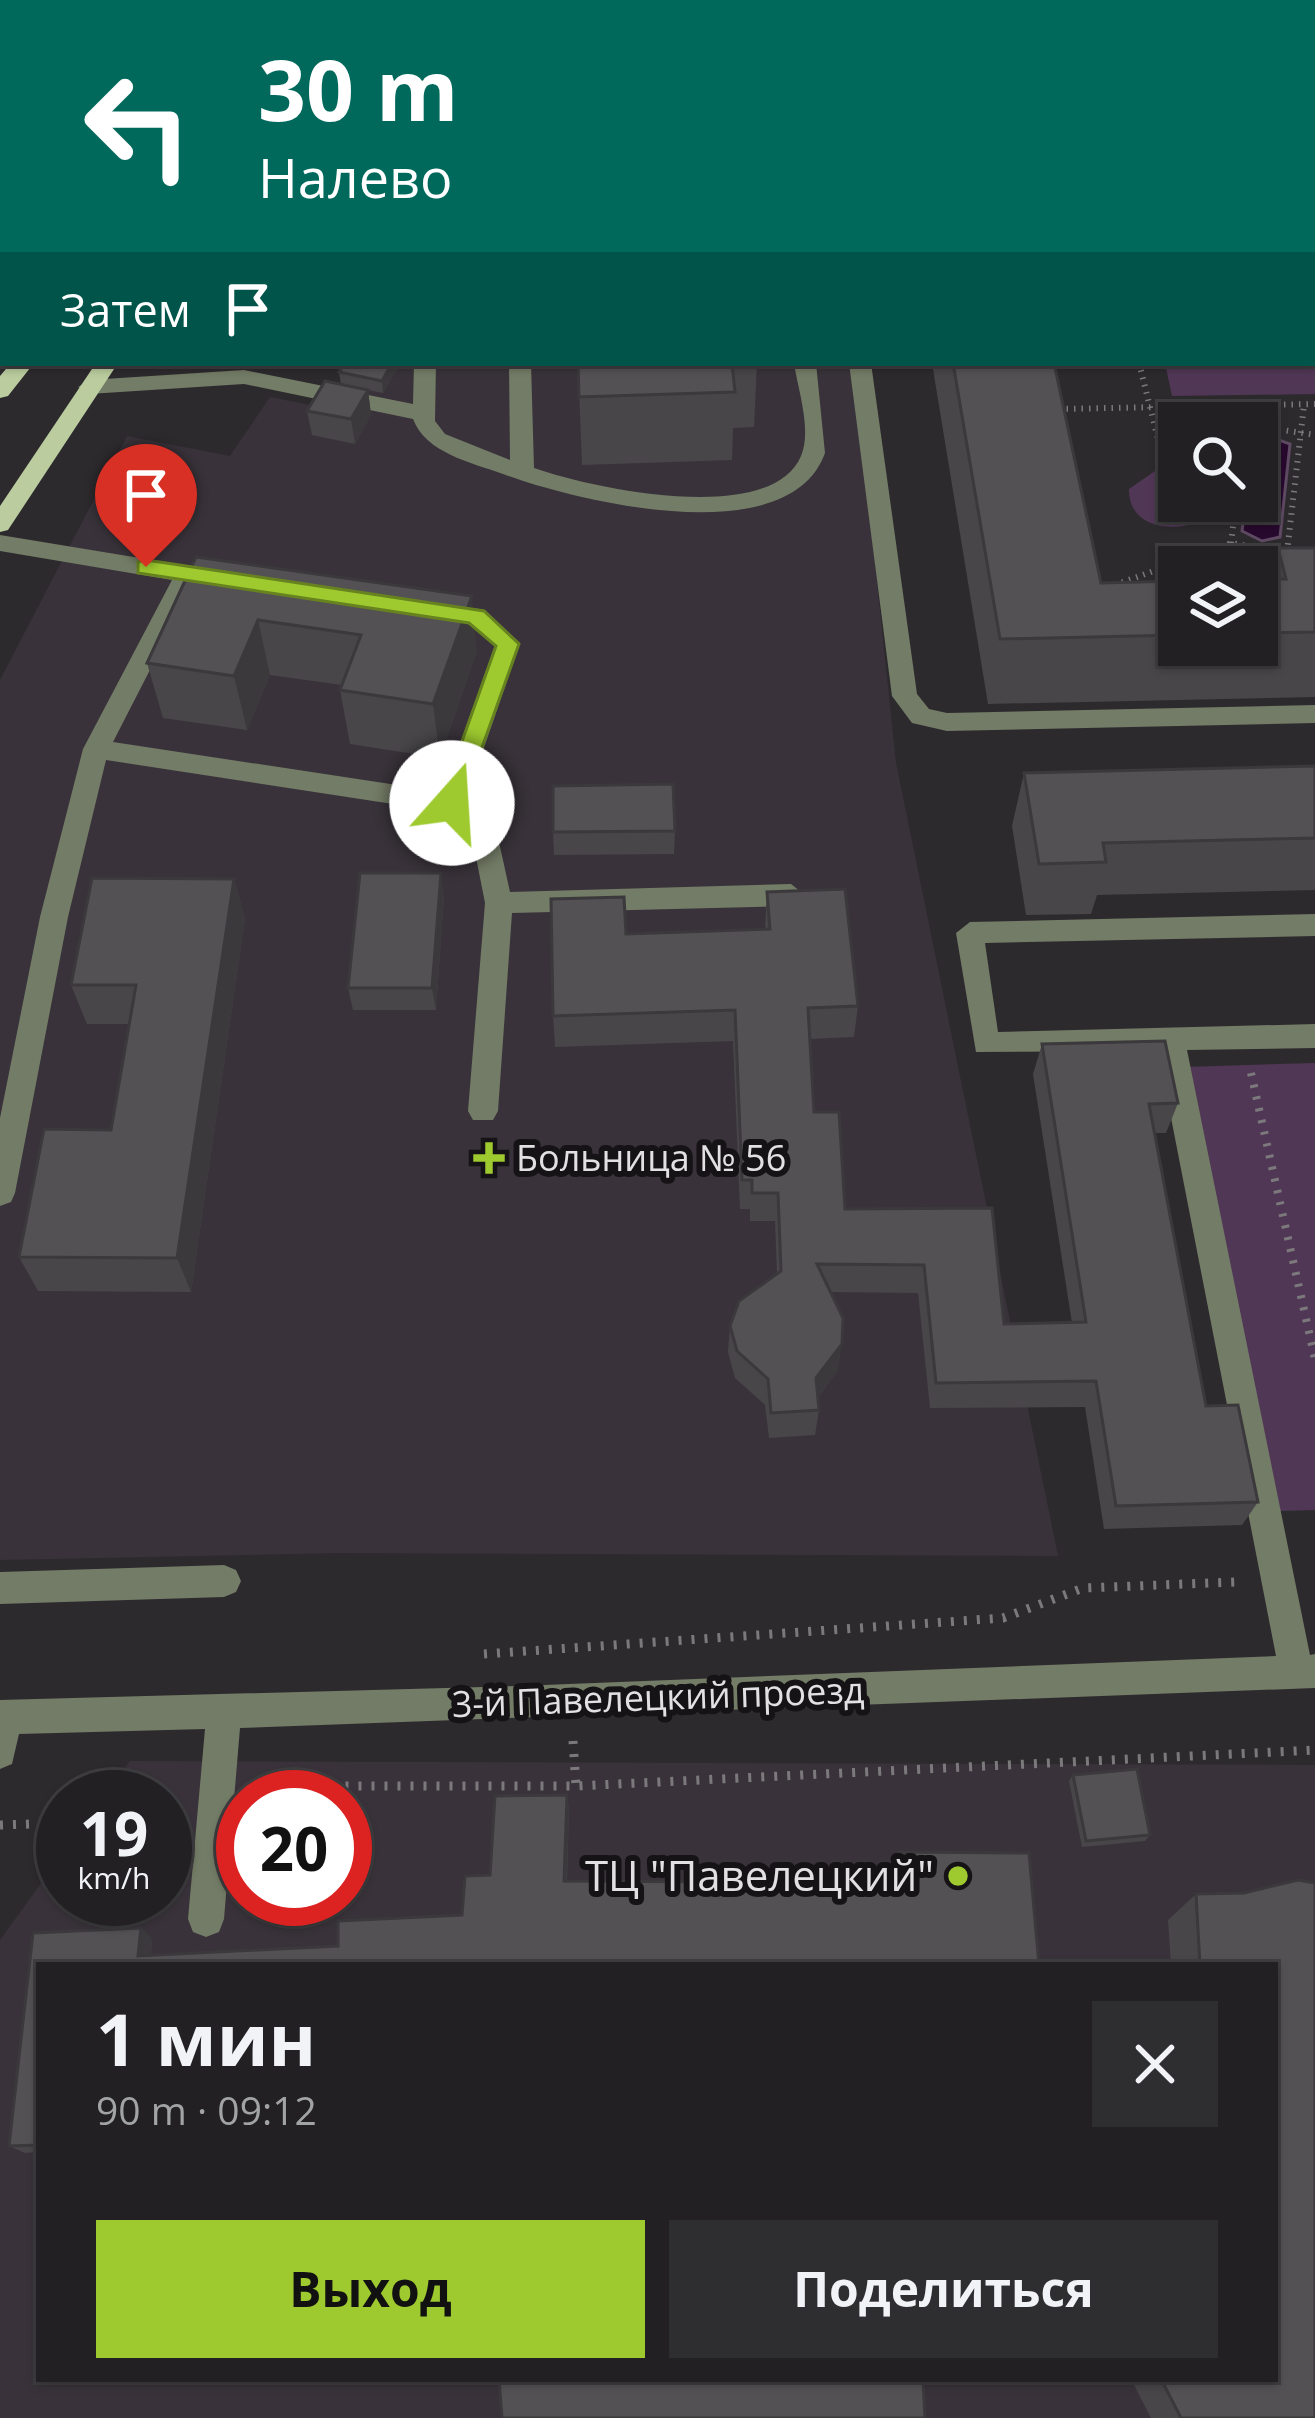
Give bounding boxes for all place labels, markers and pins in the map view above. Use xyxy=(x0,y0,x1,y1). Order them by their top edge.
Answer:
pin xyxy=(95,444,197,567)
place label: Больница № 56 xyxy=(516,1133,786,1182)
marker: Больница № 56 xyxy=(473,1142,505,1174)
place label: ТЦ "Павелецкий" xyxy=(585,1846,934,1903)
marker: ТЦ "Павелецкий" xyxy=(945,1863,971,1889)

